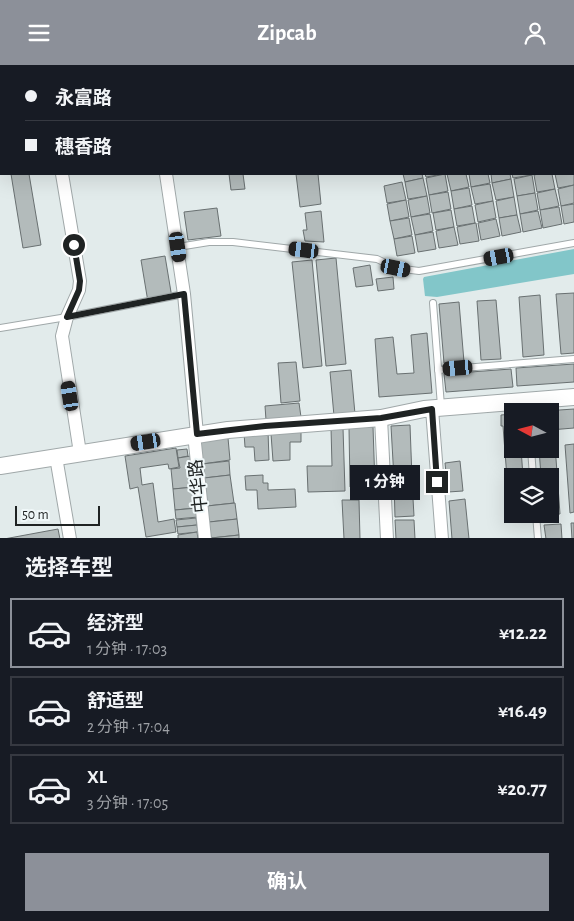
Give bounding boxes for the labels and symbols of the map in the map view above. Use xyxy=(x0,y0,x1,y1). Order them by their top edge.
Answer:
car xyxy=(168,231,187,263)
route start xyxy=(63,234,85,256)
car xyxy=(288,241,319,259)
car xyxy=(482,247,515,267)
car xyxy=(379,258,412,278)
car xyxy=(442,359,473,377)
car xyxy=(60,380,79,412)
north arrow xyxy=(504,403,559,457)
car xyxy=(130,432,161,452)
street label: 中华路 xyxy=(185,458,211,514)
callout: 1 分钟 xyxy=(350,465,420,499)
route end xyxy=(426,471,448,493)
scale bar xyxy=(15,503,100,527)

